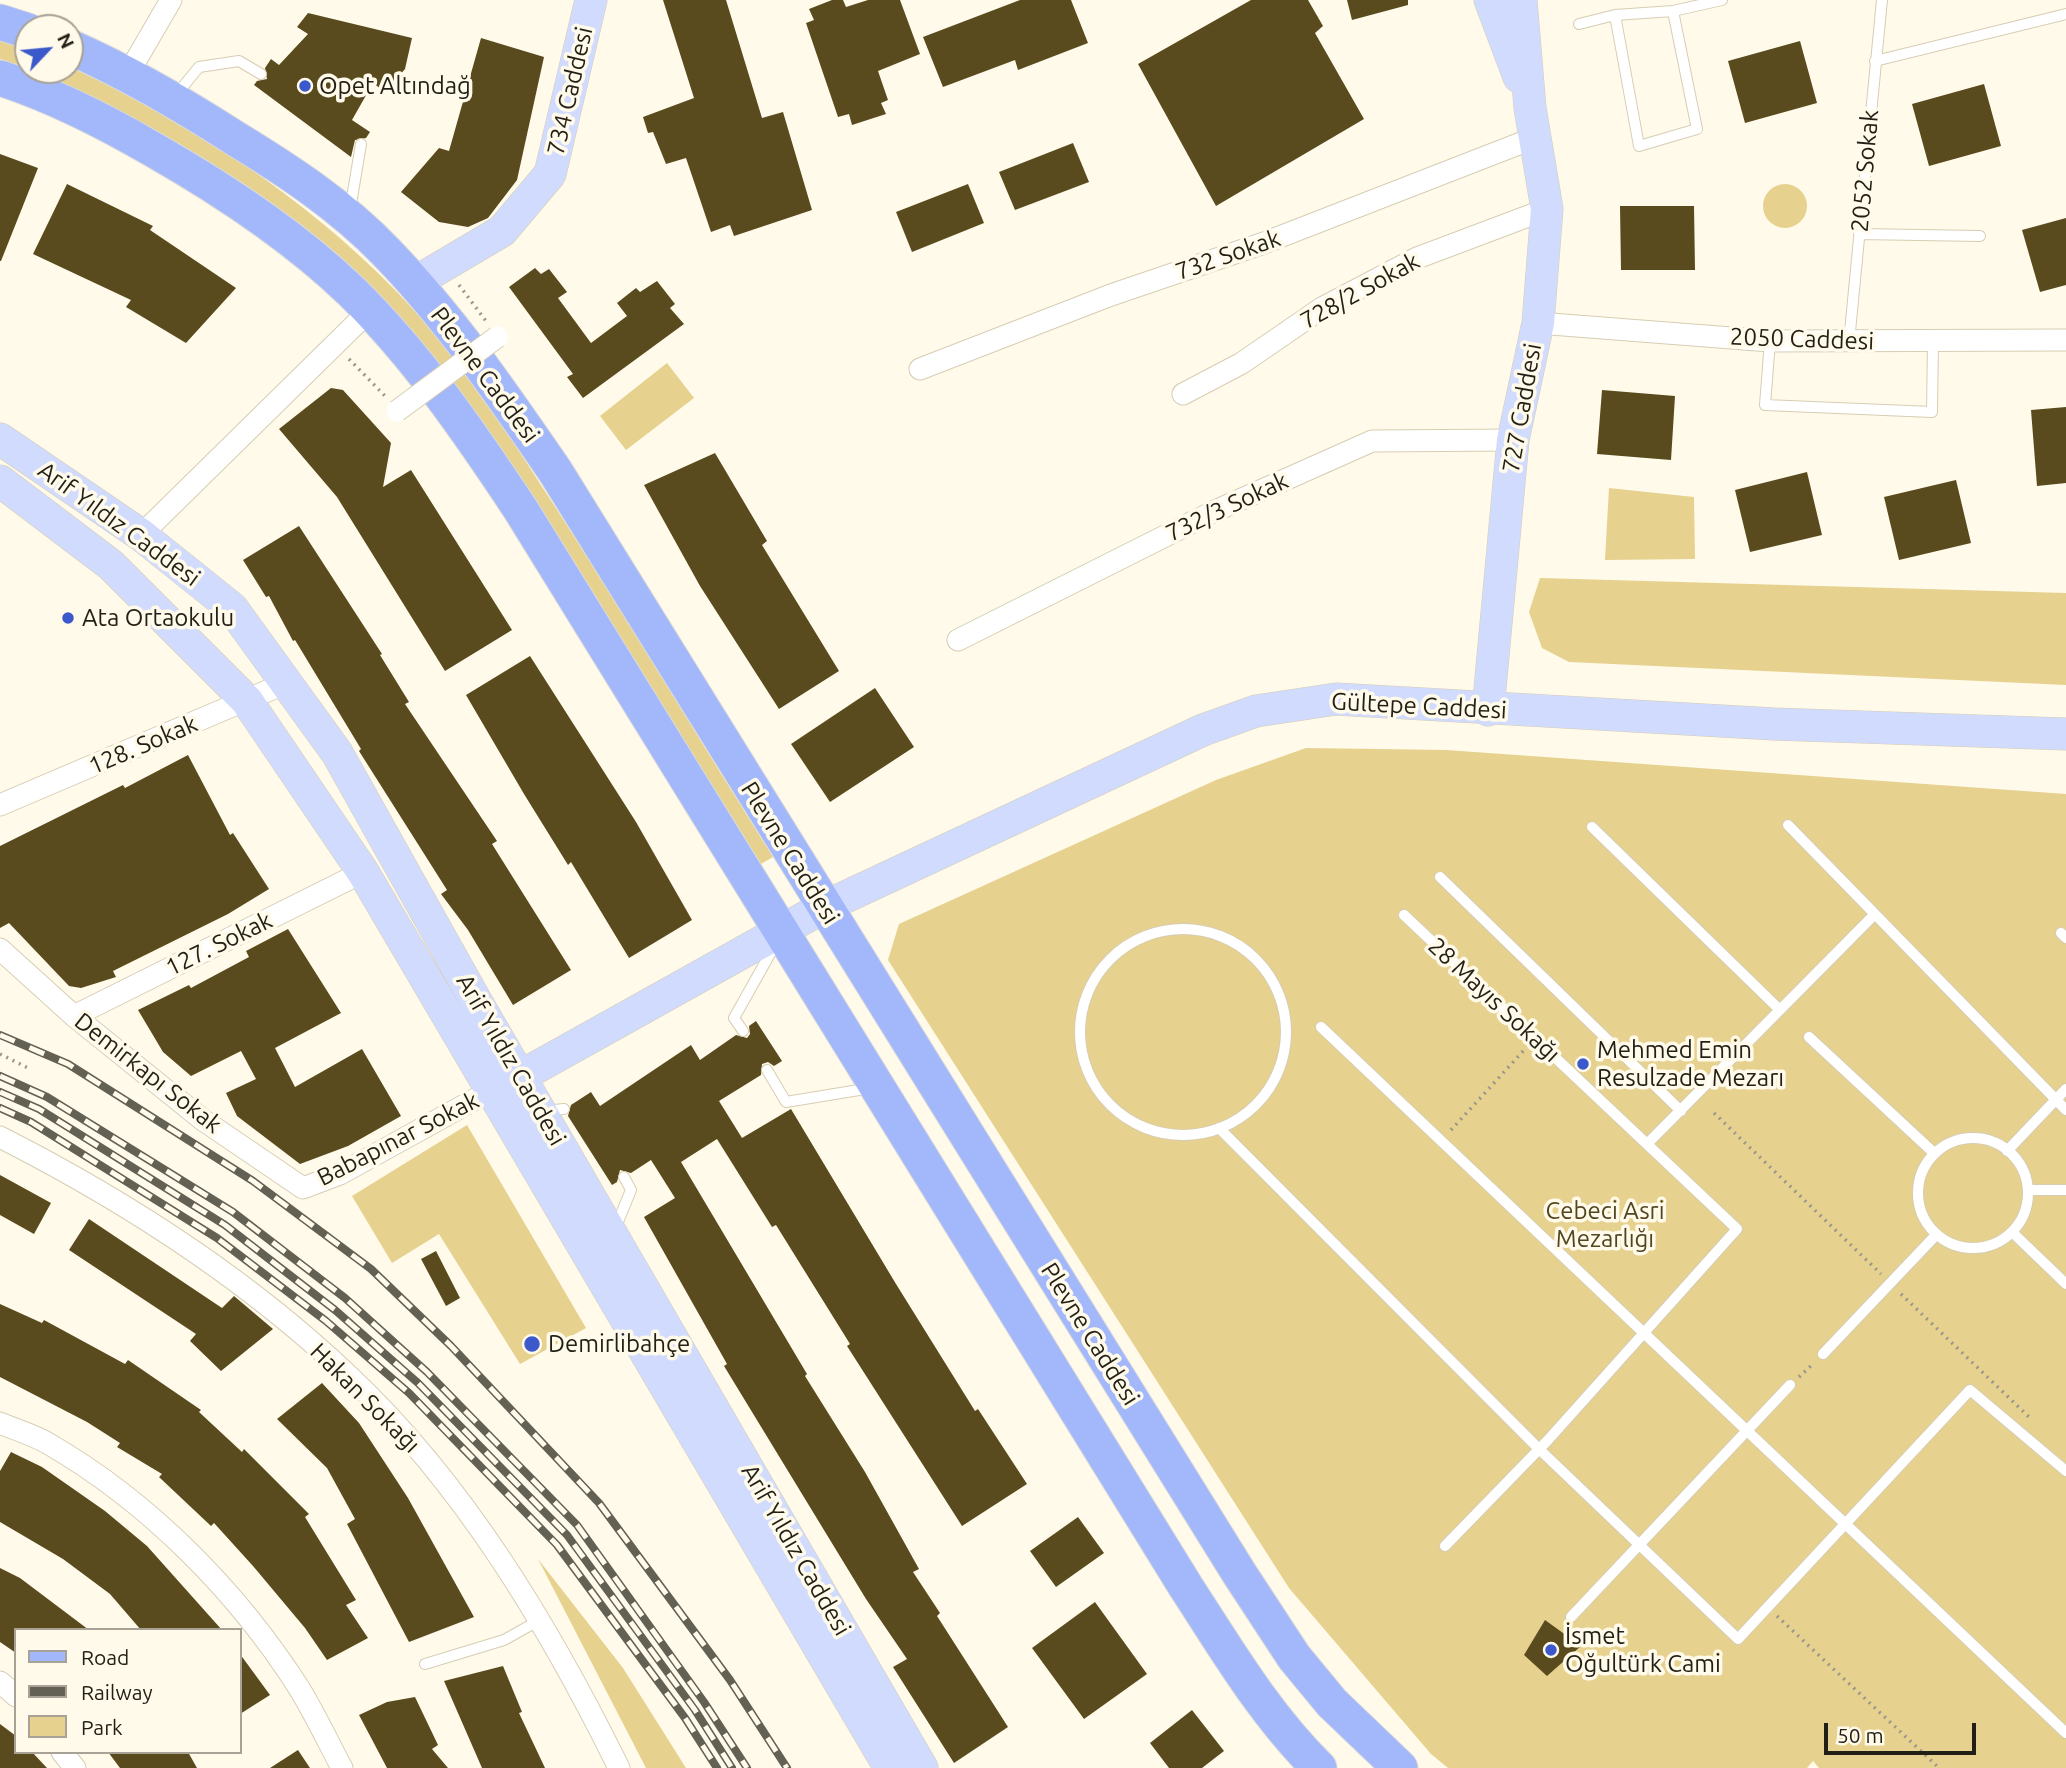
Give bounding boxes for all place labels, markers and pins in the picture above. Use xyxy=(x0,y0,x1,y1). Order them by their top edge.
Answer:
place label: Opet Altındağ xyxy=(319,72,471,100)
marker: Opet Altındağ xyxy=(297,78,313,94)
place label: Ata Ortaokulu xyxy=(82,604,234,632)
marker: Ata Ortaokulu xyxy=(60,610,76,626)
place label: Mehmed Emin Resulzade Mezarı xyxy=(1597,1036,1784,1092)
marker: Mehmed Emin Resulzade Mezarı xyxy=(1575,1056,1591,1072)
place label: Demirlibahçe xyxy=(548,1330,690,1358)
marker: Demirlibahçe xyxy=(522,1334,542,1354)
place label: İsmet Oğultürk Cami xyxy=(1565,1622,1721,1678)
marker: İsmet Oğultürk Cami xyxy=(1543,1642,1559,1658)

